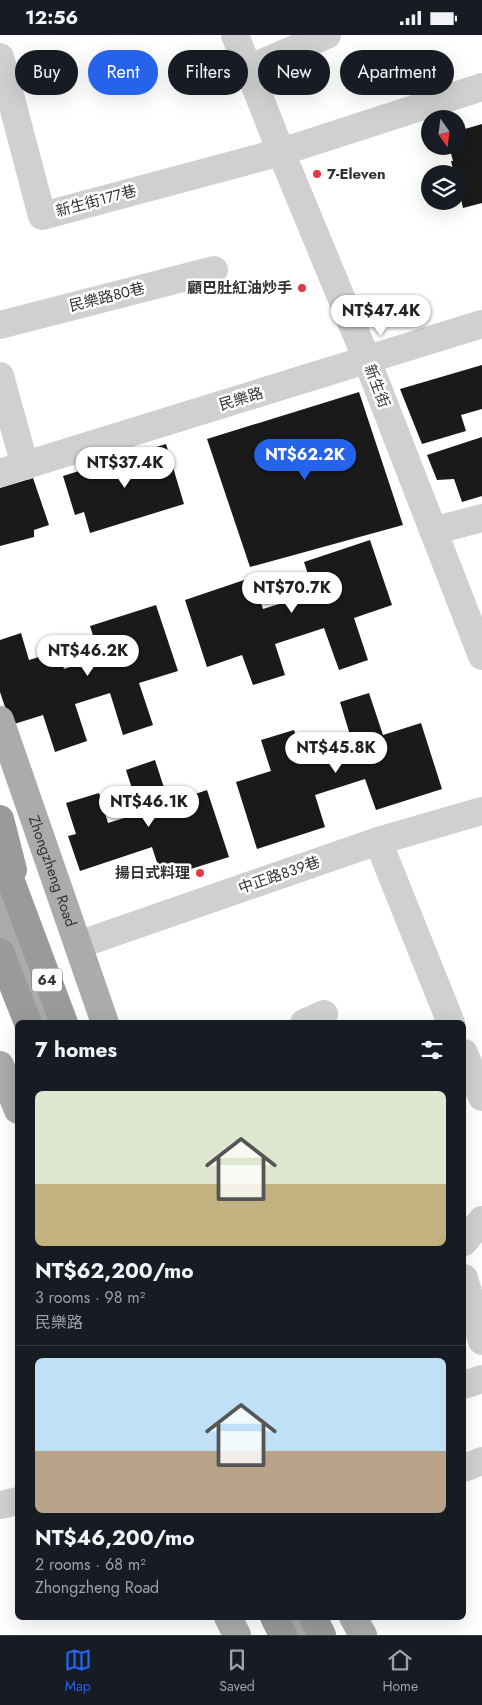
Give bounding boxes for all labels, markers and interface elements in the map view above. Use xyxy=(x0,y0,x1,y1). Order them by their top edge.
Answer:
text: 12:56 xyxy=(25,4,78,31)
chip: Buy xyxy=(15,50,78,95)
chip: Rent xyxy=(88,50,158,95)
chip: Filters xyxy=(168,50,248,95)
chip: New xyxy=(258,50,330,95)
chip: Apartment xyxy=(340,50,454,95)
north arrow xyxy=(421,110,466,155)
map controls xyxy=(421,110,466,210)
place label: 7-Eleven xyxy=(327,163,386,185)
button: layers xyxy=(421,165,466,210)
marker: 7-Eleven xyxy=(311,168,323,180)
street label: 新生街177巷 xyxy=(53,180,139,222)
street label: 民樂路80巷 xyxy=(67,277,147,317)
place label: 顧巴肚紅油炒手 xyxy=(187,277,292,299)
marker: 顧巴肚紅油炒手 xyxy=(296,282,308,294)
pin: NT$47.4K xyxy=(329,295,433,337)
text: NT$47.4K xyxy=(342,299,420,322)
street label: 新生街 xyxy=(359,361,395,411)
street label: 民樂路 xyxy=(216,382,266,416)
pin: NT$62.2K xyxy=(253,439,357,481)
text: NT$62.2K xyxy=(265,443,345,466)
pin: NT$37.4K xyxy=(73,447,177,489)
text: NT$37.4K xyxy=(87,451,163,474)
pin: NT$70.7K xyxy=(240,571,344,614)
text: NT$70.7K xyxy=(253,576,331,599)
pin: NT$46.2K xyxy=(36,635,140,677)
text: NT$46.2K xyxy=(48,639,128,662)
pin: NT$45.8K xyxy=(284,731,388,774)
text: NT$45.8K xyxy=(296,736,376,759)
pin: NT$46.1K xyxy=(97,785,201,828)
text: NT$46.1K xyxy=(110,790,188,813)
street label: Zhongzheng Road xyxy=(23,812,82,930)
street label: 中正路839巷 xyxy=(235,851,323,899)
place label: 揚日式料理 xyxy=(115,862,190,884)
marker: 揚日式料理 xyxy=(194,867,206,879)
road number: 64 xyxy=(32,969,62,991)
text: 7 homes xyxy=(35,1035,117,1065)
icon: filters xyxy=(418,1036,446,1064)
icon: home xyxy=(196,1124,286,1214)
text: NT$62,200/mo xyxy=(35,1256,194,1286)
text: 3 rooms · 98 m² xyxy=(35,1286,145,1309)
text: 民樂路 xyxy=(35,1311,83,1334)
icon: home xyxy=(196,1390,286,1480)
text: NT$46,200/mo xyxy=(35,1523,195,1553)
text: 2 rooms · 68 m² xyxy=(35,1553,146,1576)
text: Zhongzheng Road xyxy=(35,1576,159,1599)
tab: Map xyxy=(64,1646,92,1696)
tab: Saved xyxy=(219,1646,255,1696)
tab: Home xyxy=(382,1646,418,1696)

